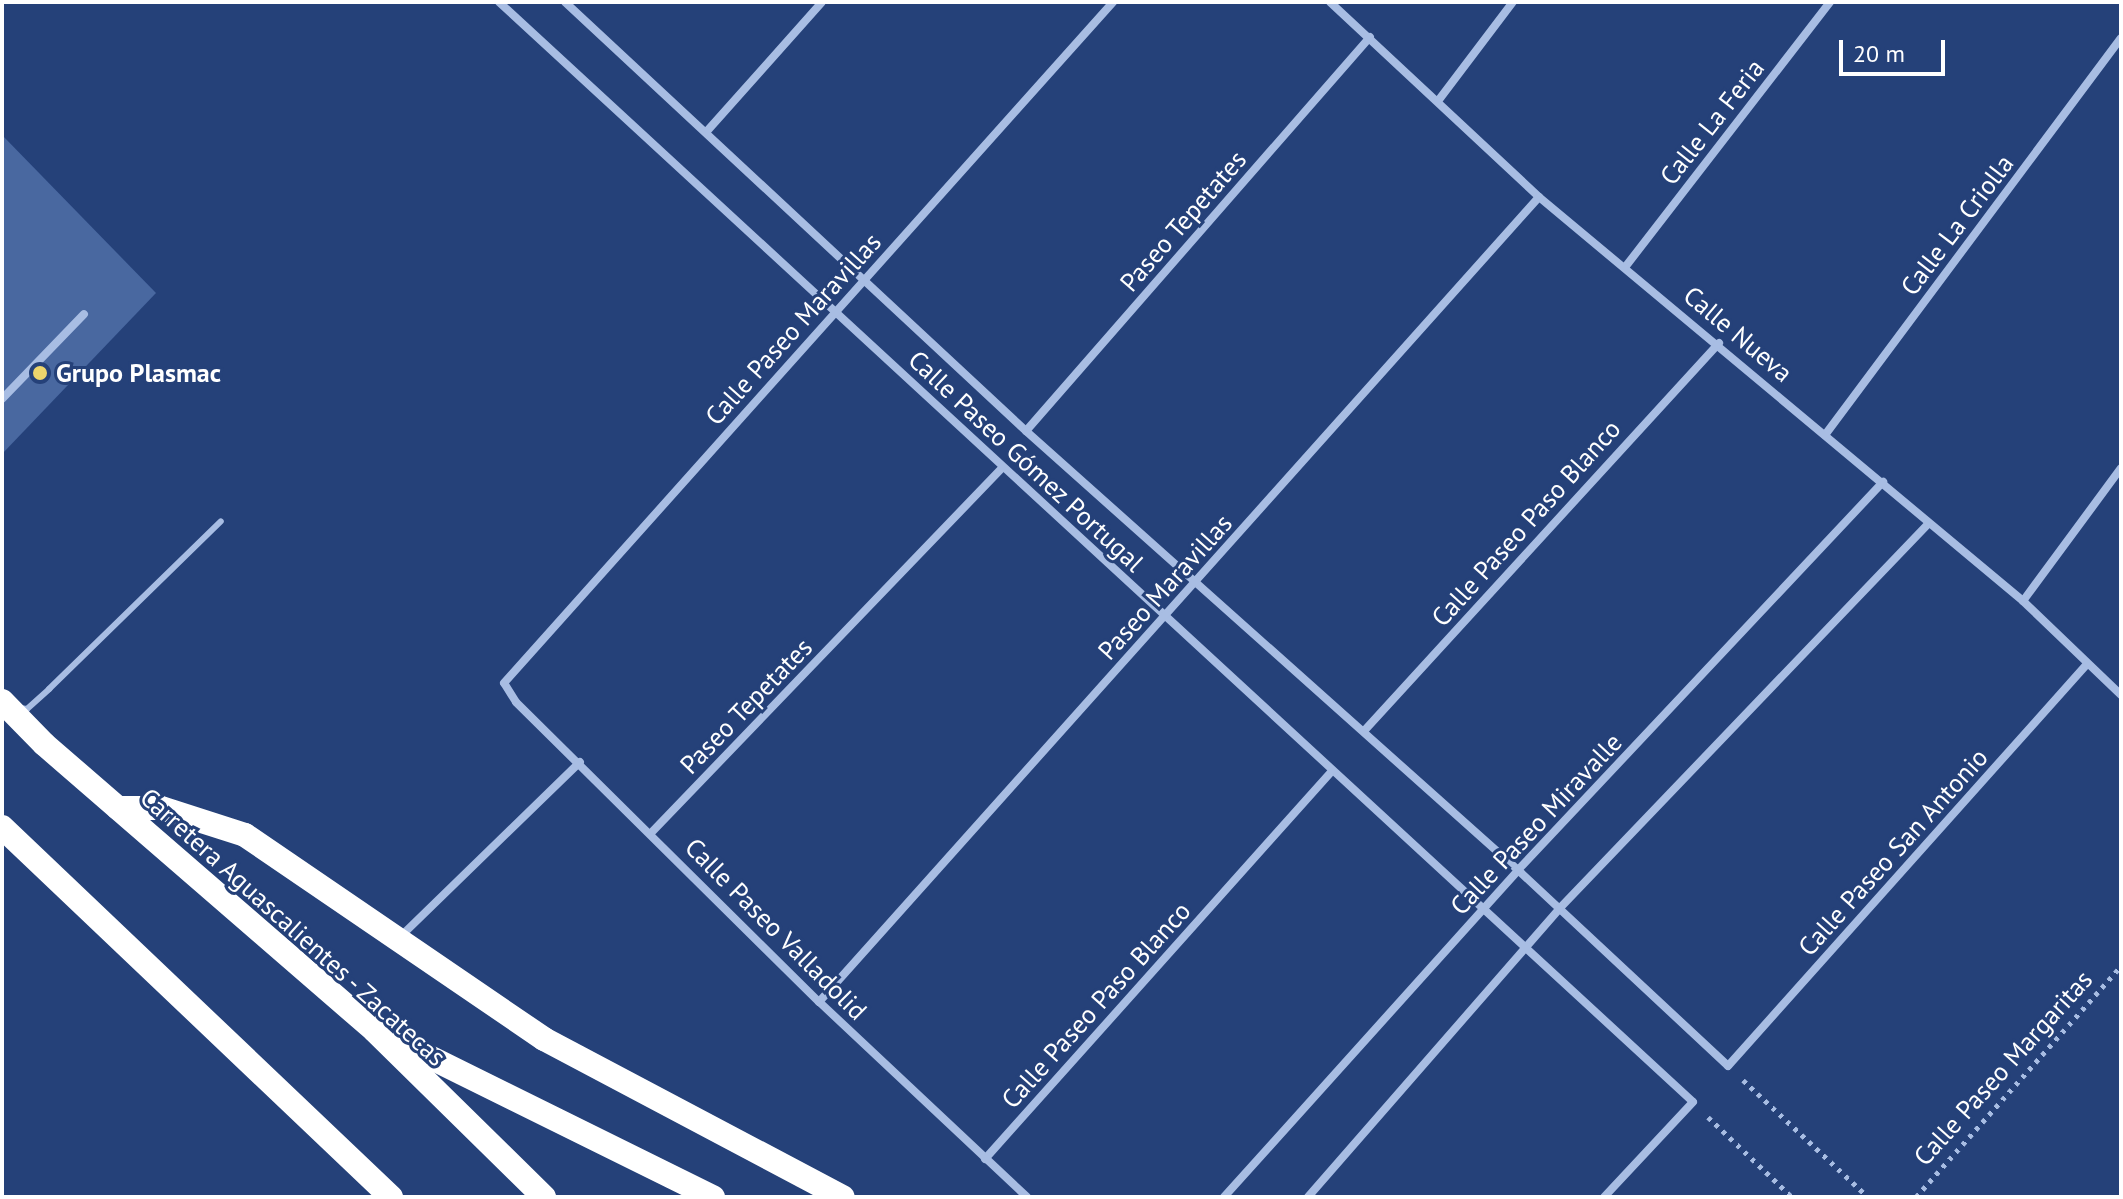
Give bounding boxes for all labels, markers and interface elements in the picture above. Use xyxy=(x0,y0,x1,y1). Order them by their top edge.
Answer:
scale bar xyxy=(1843,24,1949,74)
text: 20 m xyxy=(1853,38,1905,69)
street label: Calle La Feria xyxy=(1653,53,1771,191)
street label: Paseo Tepetates xyxy=(1113,144,1253,298)
street label: Calle La Criolla xyxy=(1894,149,2020,301)
street label: Calle Paseo Maravillas xyxy=(699,227,887,431)
street label: Calle Nueva xyxy=(1677,280,1799,388)
street label: Calle Paseo Gómez Portugal xyxy=(902,344,1150,578)
place label: Grupo Plasmac xyxy=(56,357,221,389)
marker: Grupo Plasmac xyxy=(31,364,49,382)
street label: Calle Paseo Paso Blanco xyxy=(1425,413,1627,633)
street label: Paseo Maravillas xyxy=(1092,508,1238,666)
street label: Paseo Tepetates xyxy=(673,631,819,781)
street label: Calle Paseo Miravalle xyxy=(1444,727,1628,921)
street label: Calle Paseo San Antonio xyxy=(1791,742,1995,962)
street label: Carretera Aguascalientes - Zacatecas xyxy=(132,780,454,1074)
street label: Calle Paseo Valladolid xyxy=(678,831,874,1027)
street label: Calle Paseo Paso Blanco xyxy=(995,895,1197,1115)
street label: Calle Paseo Margaritas xyxy=(1907,964,2099,1172)

